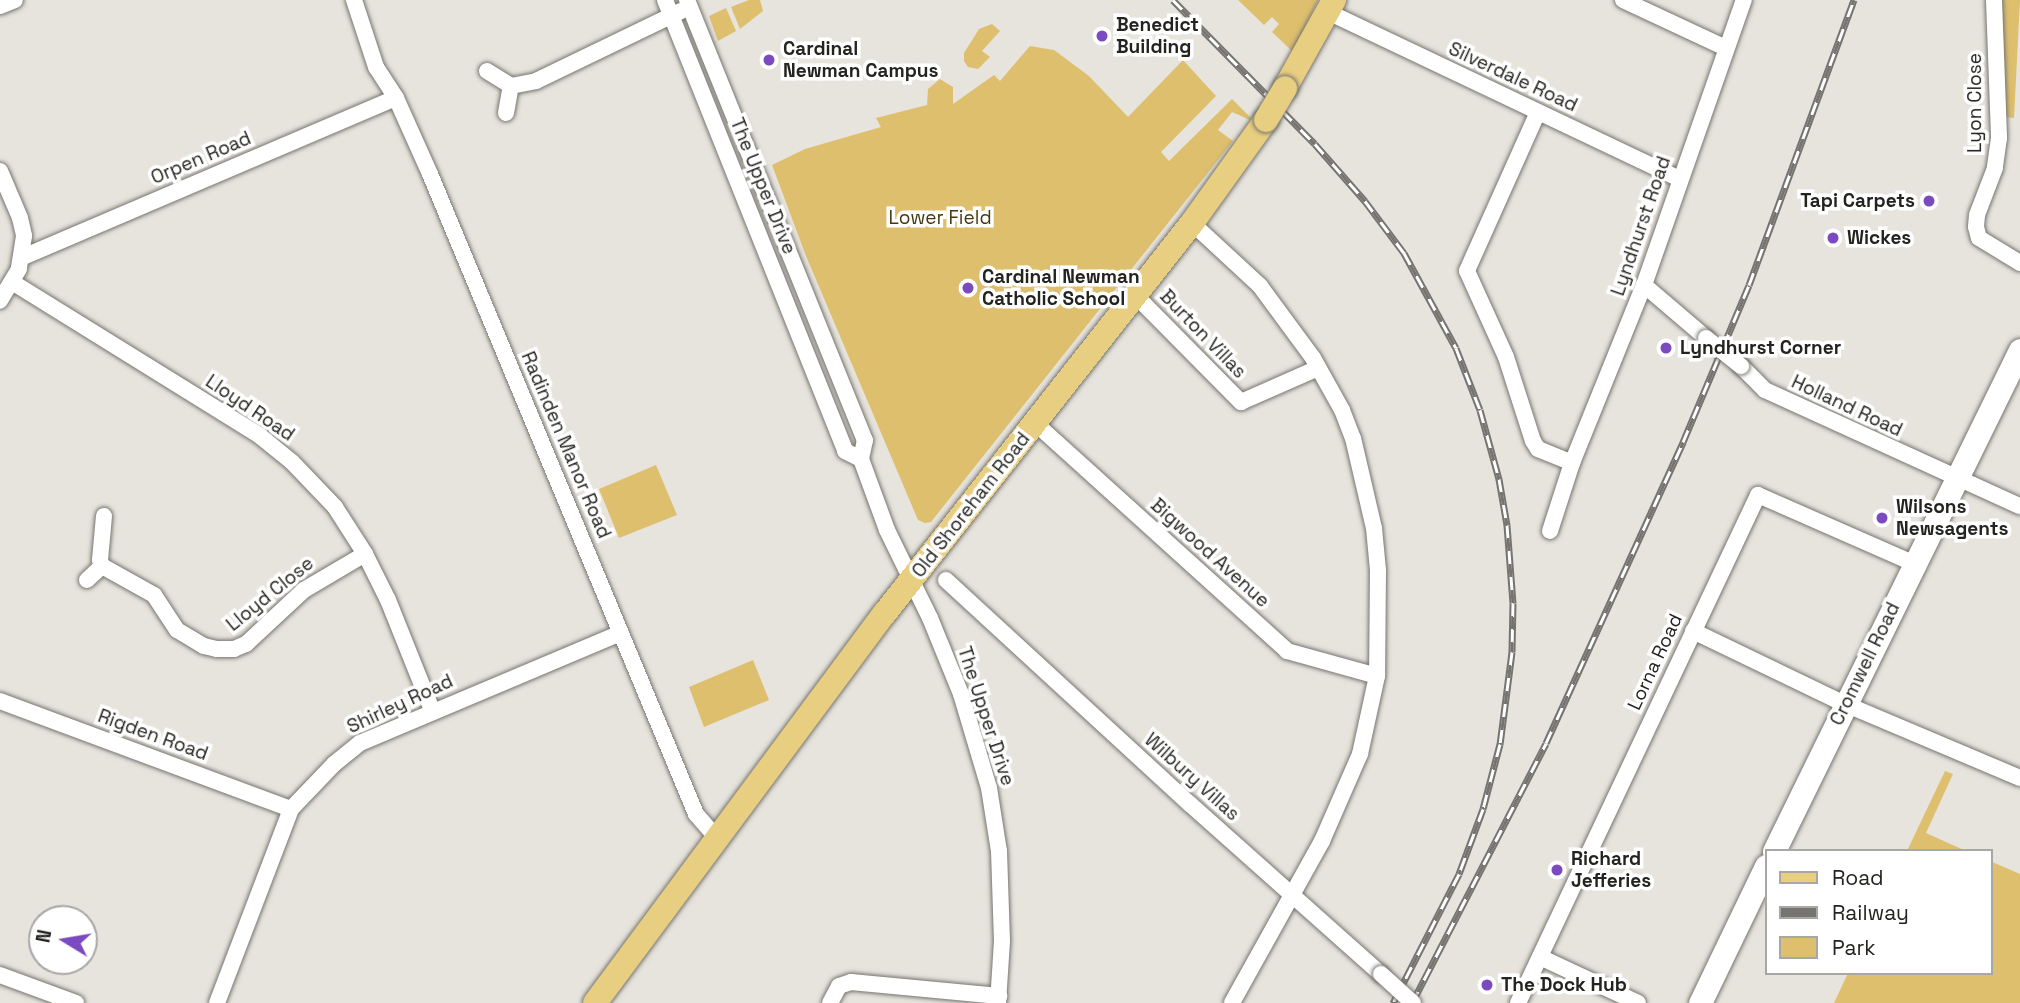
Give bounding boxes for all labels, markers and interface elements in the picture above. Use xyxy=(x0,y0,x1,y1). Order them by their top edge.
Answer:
place label: Benedict Building xyxy=(1116,14,1199,58)
marker: Benedict Building xyxy=(1094,28,1110,44)
street label: Silverdale Road xyxy=(1445,37,1581,117)
place label: Cardinal Newman Campus xyxy=(783,38,939,82)
marker: Cardinal Newman Campus xyxy=(761,52,777,68)
street label: Lyon Close xyxy=(1964,53,1986,153)
street label: The Upper Drive xyxy=(725,115,801,257)
street label: Orpen Road xyxy=(148,127,254,189)
street label: Lyndhurst Road xyxy=(1606,153,1676,299)
place label: Tapi Carpets xyxy=(1800,190,1915,212)
marker: Tapi Carpets xyxy=(1921,193,1937,209)
park label: Lower Field xyxy=(888,207,992,229)
place label: Wickes xyxy=(1847,227,1911,249)
marker: Wickes xyxy=(1825,230,1841,246)
place label: Cardinal Newman Catholic School xyxy=(982,266,1140,310)
marker: Cardinal Newman Catholic School xyxy=(960,280,976,296)
street label: Burton Villas xyxy=(1155,285,1251,383)
place label: Lyndhurst Corner xyxy=(1680,337,1841,359)
marker: Lyndhurst Corner xyxy=(1658,340,1674,356)
street label: Radinden Manor Road xyxy=(516,348,616,542)
street label: Lloyd Road xyxy=(201,370,299,446)
street label: Holland Road xyxy=(1788,370,1906,442)
street label: Old Shoreham Road xyxy=(907,428,1035,582)
street label: Bigwood Avenue xyxy=(1146,494,1274,612)
place label: Wilsons Newsagents xyxy=(1896,496,2008,540)
marker: Wilsons Newsagents xyxy=(1874,510,1890,526)
street label: Lloyd Close xyxy=(222,552,318,636)
street label: Cromwell Road xyxy=(1825,599,1905,729)
street label: Lorna Road xyxy=(1623,610,1687,714)
street label: The Upper Drive xyxy=(953,644,1019,788)
street label: Shirley Road xyxy=(343,670,457,738)
street label: Rigden Road xyxy=(95,705,211,765)
street label: Wilbury Villas xyxy=(1140,728,1244,826)
place label: Richard Jefferies xyxy=(1571,848,1651,892)
legend xyxy=(1764,849,1992,975)
marker: Richard Jefferies xyxy=(1549,862,1565,878)
text: Road xyxy=(1832,864,1884,891)
text: Railway xyxy=(1832,899,1909,926)
north arrow xyxy=(28,905,98,975)
text: N xyxy=(30,928,57,945)
text: Park xyxy=(1832,934,1876,961)
place label: The Dock Hub xyxy=(1501,974,1627,996)
marker: The Dock Hub xyxy=(1479,977,1495,993)

